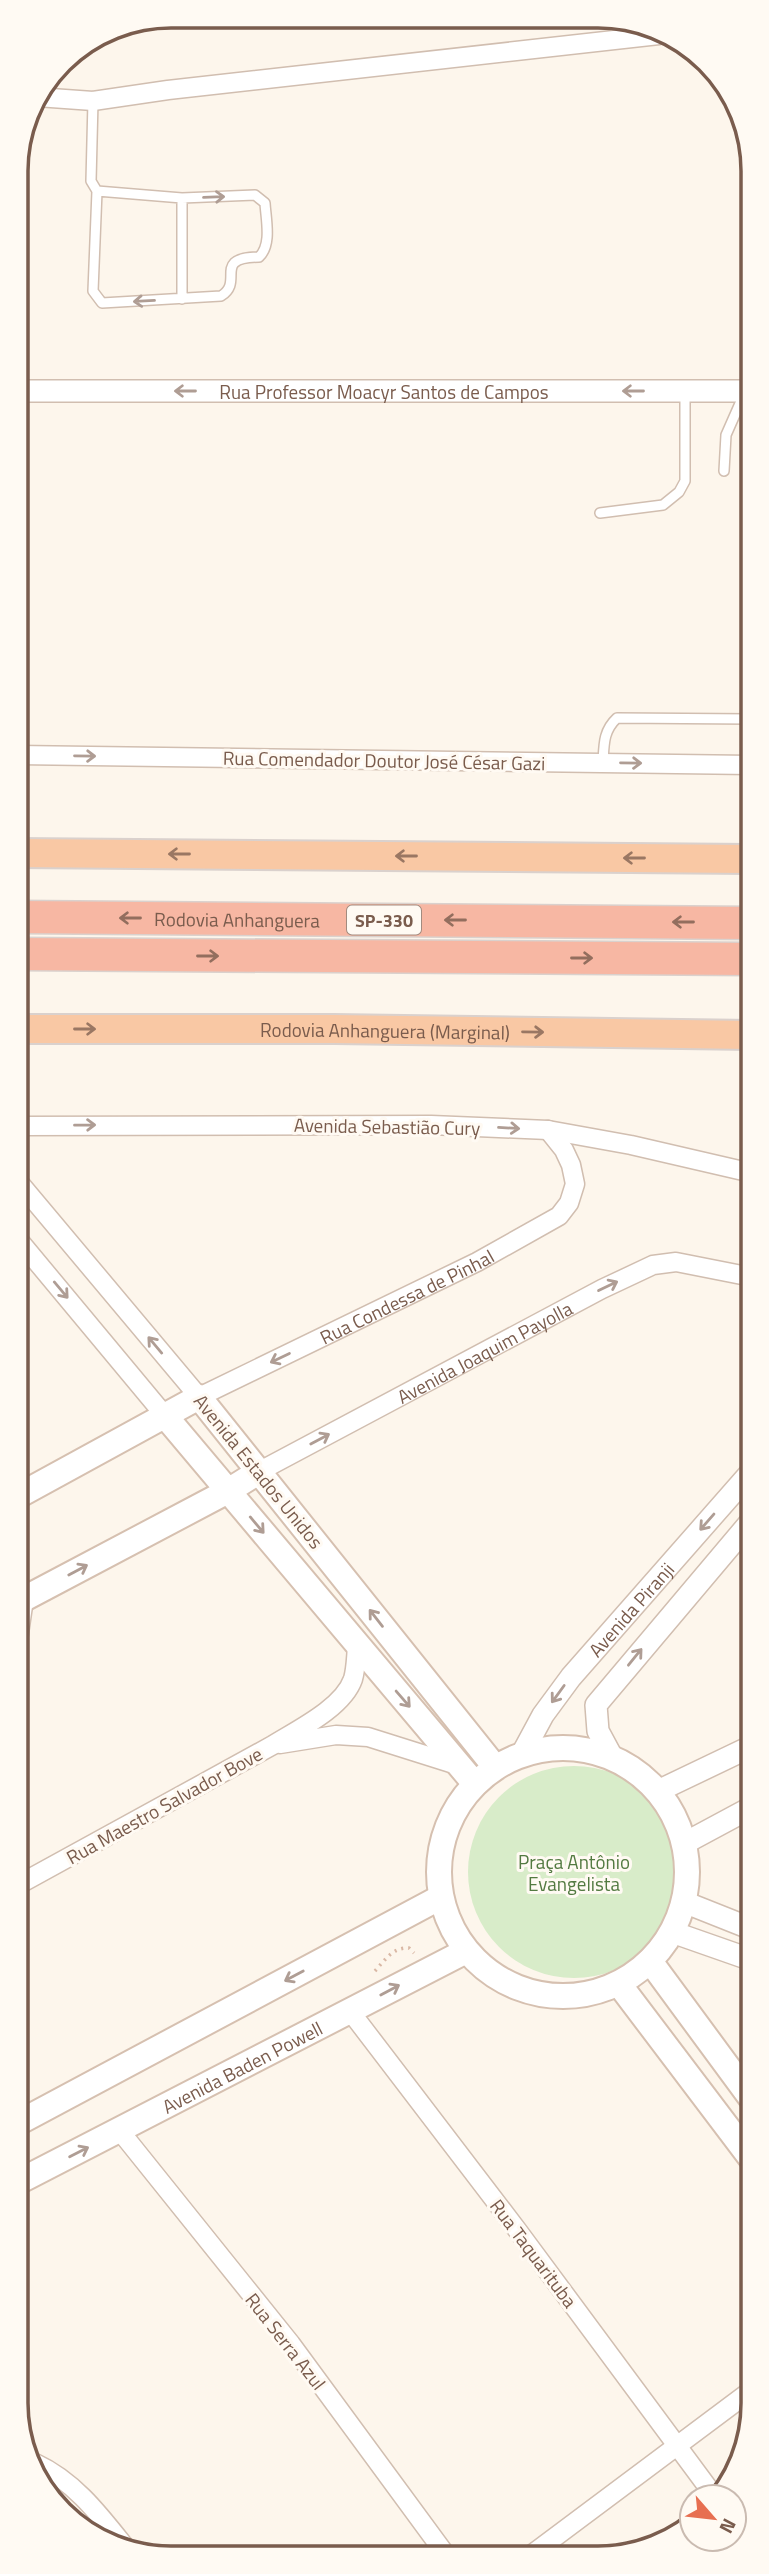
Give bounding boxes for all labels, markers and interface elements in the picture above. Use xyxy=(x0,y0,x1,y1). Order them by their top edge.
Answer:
one-way arrow xyxy=(202,190,225,203)
one-way arrow xyxy=(134,295,156,308)
street label: Rua Professor Moacyr Santos de Campos xyxy=(219,377,549,406)
one-way arrow xyxy=(174,384,197,398)
one-way arrow xyxy=(622,384,645,397)
street label: Rua Comendador Doutor José César Gazi xyxy=(223,743,545,777)
one-way arrow xyxy=(73,749,96,763)
one-way arrow xyxy=(619,756,642,770)
one-way arrow xyxy=(168,848,191,861)
one-way arrow xyxy=(395,849,418,863)
one-way arrow xyxy=(623,851,646,865)
street label: Rodovia Anhanguera xyxy=(154,904,320,934)
road number: SP-330 xyxy=(347,905,421,934)
one-way arrow xyxy=(119,911,142,925)
one-way arrow xyxy=(444,914,467,927)
one-way arrow xyxy=(672,916,695,929)
one-way arrow xyxy=(196,949,219,962)
one-way arrow xyxy=(570,951,593,965)
street label: Rodovia Anhanguera (Marginal) xyxy=(260,1014,510,1046)
one-way arrow xyxy=(74,1022,97,1036)
one-way arrow xyxy=(522,1025,545,1038)
street label: Avenida Sebastião Cury xyxy=(294,1110,480,1142)
one-way arrow xyxy=(74,1119,97,1132)
one-way arrow xyxy=(497,1122,520,1135)
street label: Rua Condessa de Pinhal xyxy=(315,1241,499,1351)
one-way arrow xyxy=(597,1279,618,1293)
one-way arrow xyxy=(53,1281,69,1299)
street label: Avenida Joaquim Payolla xyxy=(391,1293,578,1410)
one-way arrow xyxy=(147,1337,163,1355)
one-way arrow xyxy=(270,1352,291,1365)
street label: Avenida Estados Unidos xyxy=(187,1387,331,1555)
one-way arrow xyxy=(309,1432,330,1445)
one-way arrow xyxy=(699,1513,715,1531)
one-way arrow xyxy=(249,1516,264,1534)
street label: Avenida Piranji xyxy=(581,1555,681,1663)
one-way arrow xyxy=(67,1563,88,1576)
one-way arrow xyxy=(369,1609,384,1627)
one-way arrow xyxy=(627,1649,643,1667)
one-way arrow xyxy=(551,1684,565,1703)
one-way arrow xyxy=(395,1690,411,1708)
street label: Rua Maestro Salvador Bove xyxy=(61,1739,267,1871)
park label: Praça Antônio Evangelista xyxy=(518,1847,630,1898)
one-way arrow xyxy=(284,1969,305,1983)
one-way arrow xyxy=(379,1983,400,1997)
street label: Avenida Baden Powell xyxy=(157,2013,327,2120)
one-way arrow xyxy=(68,2144,89,2158)
street label: Rua Taquarituba xyxy=(483,2192,585,2314)
street label: Rua Serra Azul xyxy=(239,2286,333,2396)
north arrow xyxy=(678,2483,748,2553)
text: N xyxy=(713,2514,744,2539)

